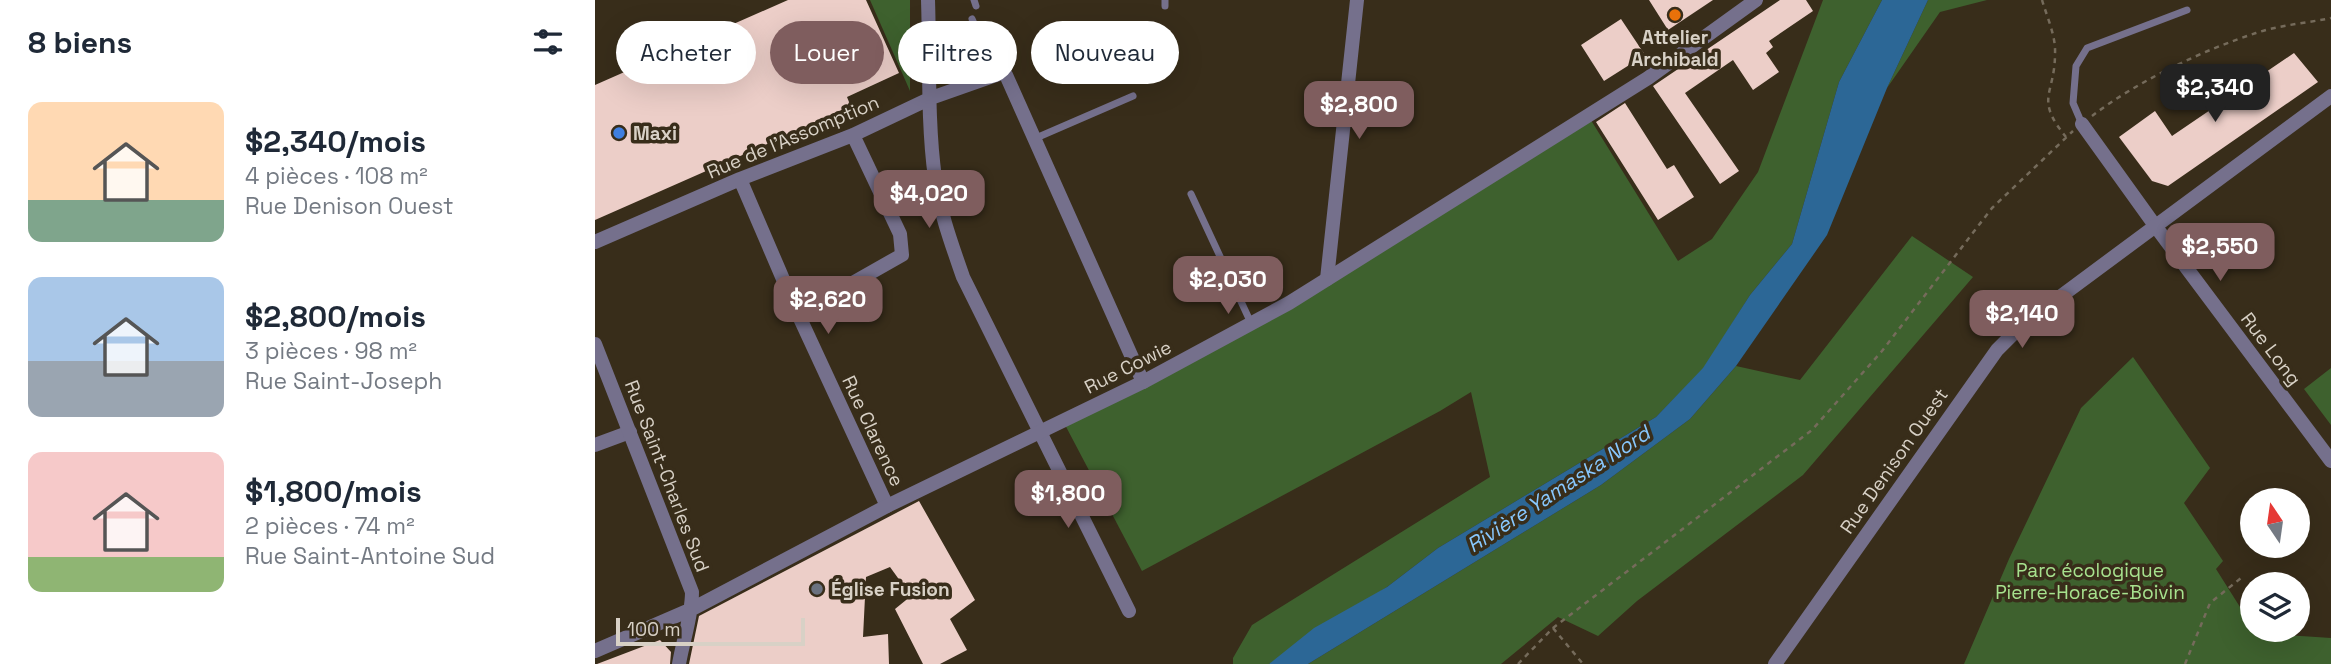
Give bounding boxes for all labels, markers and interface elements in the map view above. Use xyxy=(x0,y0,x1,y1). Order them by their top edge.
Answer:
marker: Attelier Archibald xyxy=(1667,7,1683,23)
chip: Acheter xyxy=(616,21,756,84)
chip: Louer xyxy=(770,21,884,84)
chip: Filtres xyxy=(898,21,1017,84)
chip: Nouveau xyxy=(1031,21,1179,84)
text: 8 biens xyxy=(28,23,132,62)
icon: filters xyxy=(529,23,567,61)
place label: Attelier Archibald xyxy=(1631,25,1719,72)
pin: $2,340 xyxy=(2158,64,2272,124)
text: $2,340 xyxy=(2176,72,2254,102)
pin: $2,800 xyxy=(1302,82,1416,141)
street label: Rue de l'Assomption xyxy=(703,89,883,185)
text: $2,800 xyxy=(1320,89,1398,119)
place label: Maxi xyxy=(633,121,677,146)
text: $2,340/mois xyxy=(245,122,426,161)
marker: Maxi xyxy=(611,125,627,141)
icon: home xyxy=(84,130,168,214)
text: 4 pièces · 108 m² xyxy=(245,161,428,191)
pin: $4,020 xyxy=(872,170,986,230)
text: $4,020 xyxy=(890,178,968,208)
text: Rue Denison Ouest xyxy=(245,191,454,221)
pin: $2,550 xyxy=(2163,224,2277,283)
text: $2,550 xyxy=(2182,231,2258,261)
pin: $2,030 xyxy=(1171,256,1285,316)
text: $2,030 xyxy=(1189,264,1267,294)
pin: $2,620 xyxy=(771,276,885,336)
text: $2,620 xyxy=(790,284,866,314)
pin: $2,140 xyxy=(1965,290,2079,350)
text: $2,800/mois xyxy=(245,297,426,336)
text: $2,140 xyxy=(1985,298,2059,328)
icon: home xyxy=(84,305,168,389)
street label: Rue Long xyxy=(2235,307,2307,391)
street label: Rue Cowie xyxy=(1080,334,1176,400)
text: 3 pièces · 98 m² xyxy=(245,336,417,366)
text: Rue Saint-Joseph xyxy=(245,366,442,396)
street label: Rue Clarence xyxy=(836,371,910,491)
street label: Rue Saint-Charles Sud xyxy=(619,376,715,576)
street label: Rue Denison Ouest xyxy=(1834,383,1954,539)
water label: Rivière Yamaska Nord xyxy=(1461,418,1657,558)
pin: $1,800 xyxy=(1011,470,1125,530)
text: $1,800/mois xyxy=(245,472,422,511)
text: $1,800 xyxy=(1031,478,1105,508)
icon: home xyxy=(84,480,168,564)
north arrow xyxy=(2240,488,2310,558)
map controls xyxy=(2240,488,2310,642)
text: 2 pièces · 74 m² xyxy=(245,511,415,541)
text: Rue Saint-Antoine Sud xyxy=(245,541,495,571)
park label: Parc écologique Pierre-Horace-Boivin xyxy=(1995,558,2185,605)
button: layers xyxy=(2240,572,2310,642)
place label: Église Fusion xyxy=(831,577,950,602)
marker: Église Fusion xyxy=(809,581,825,597)
scale bar xyxy=(616,615,805,647)
text: 100 m xyxy=(627,617,681,642)

